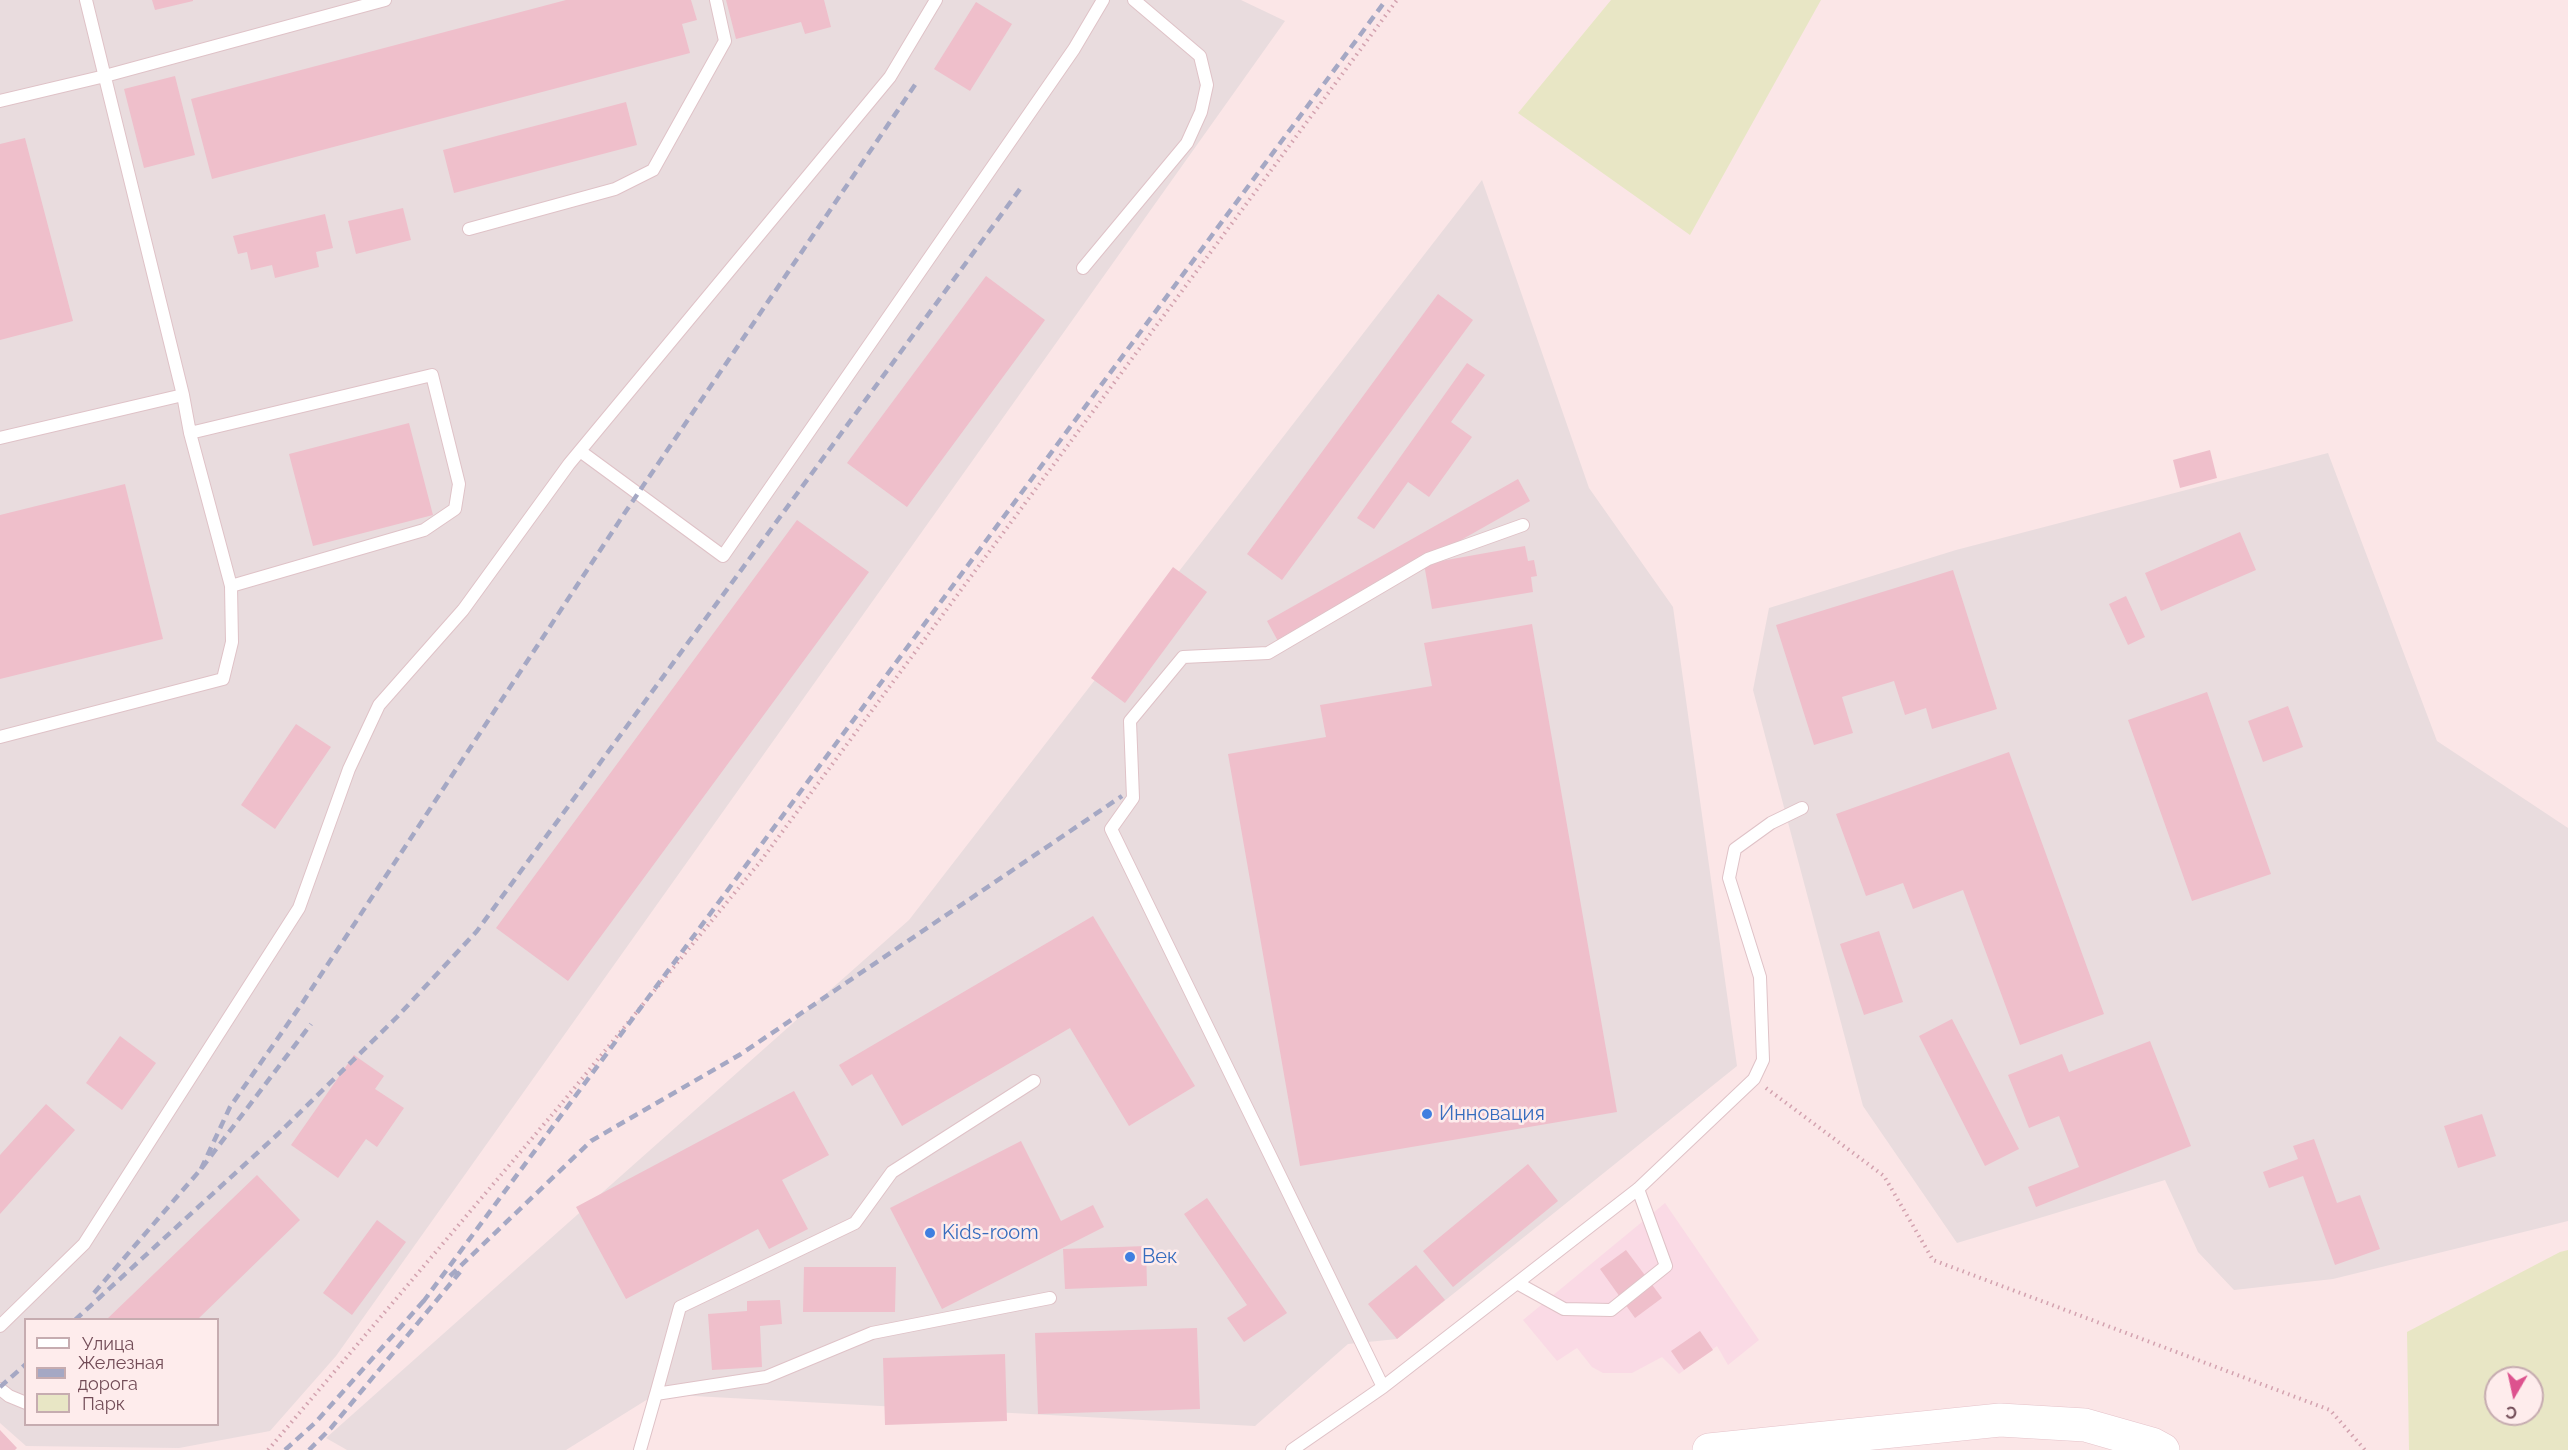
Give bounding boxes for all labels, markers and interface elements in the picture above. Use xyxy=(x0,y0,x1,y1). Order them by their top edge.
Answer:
place label: Инновация xyxy=(1439,1102,1545,1126)
marker: Инновация xyxy=(1420,1107,1434,1121)
place label: Kids-room xyxy=(942,1221,1039,1245)
marker: Kids-room xyxy=(923,1226,937,1240)
place label: Век xyxy=(1142,1245,1177,1269)
marker: Век xyxy=(1123,1250,1137,1264)
legend xyxy=(24,1318,219,1426)
text: Улица xyxy=(82,1333,134,1354)
text: Железная дорога xyxy=(78,1352,164,1394)
north arrow xyxy=(2484,1366,2544,1426)
text: Парк xyxy=(82,1393,125,1414)
text: С xyxy=(2505,1402,2518,1423)

